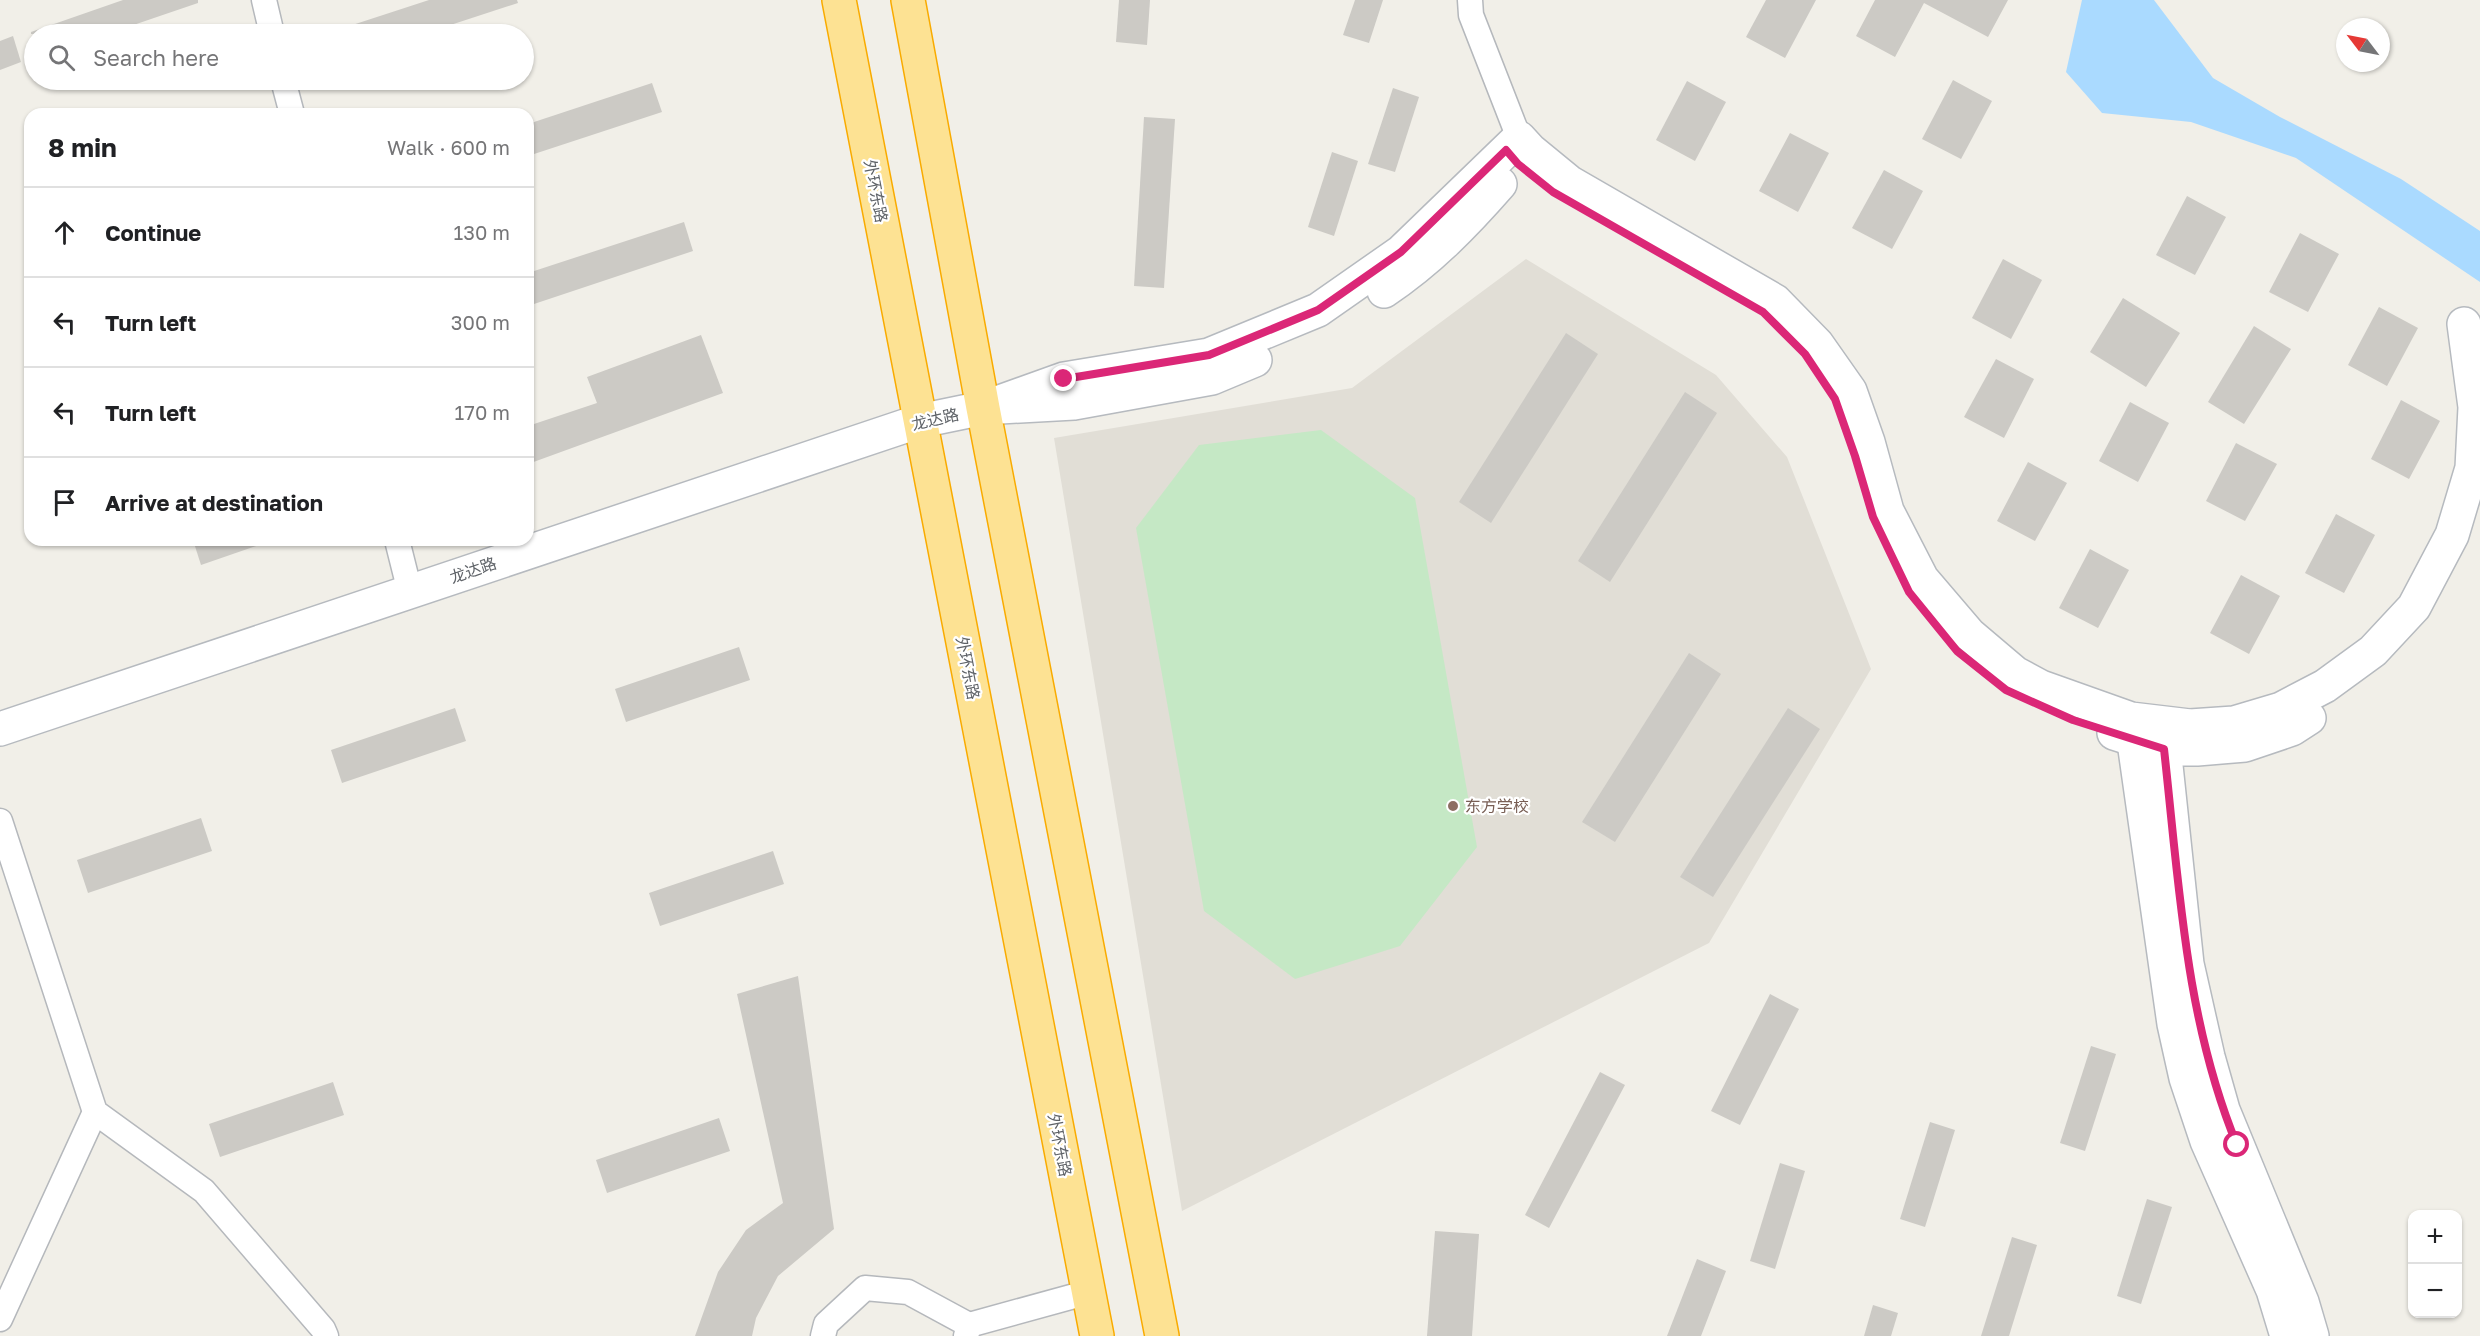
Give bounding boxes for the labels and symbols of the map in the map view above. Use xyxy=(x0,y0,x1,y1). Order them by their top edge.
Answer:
north arrow xyxy=(2336,18,2390,72)
street label: 外环东路 xyxy=(860,158,892,224)
route end xyxy=(1050,365,1076,391)
street label: 龙达路 xyxy=(909,404,961,434)
street label: 龙达路 xyxy=(447,553,499,587)
street label: 外环东路 xyxy=(952,635,984,701)
place label: 东方学校 xyxy=(1465,796,1529,816)
marker: 东方学校 xyxy=(1446,799,1460,813)
street label: 外环东路 xyxy=(1044,1112,1076,1178)
route start xyxy=(2223,1131,2249,1157)

